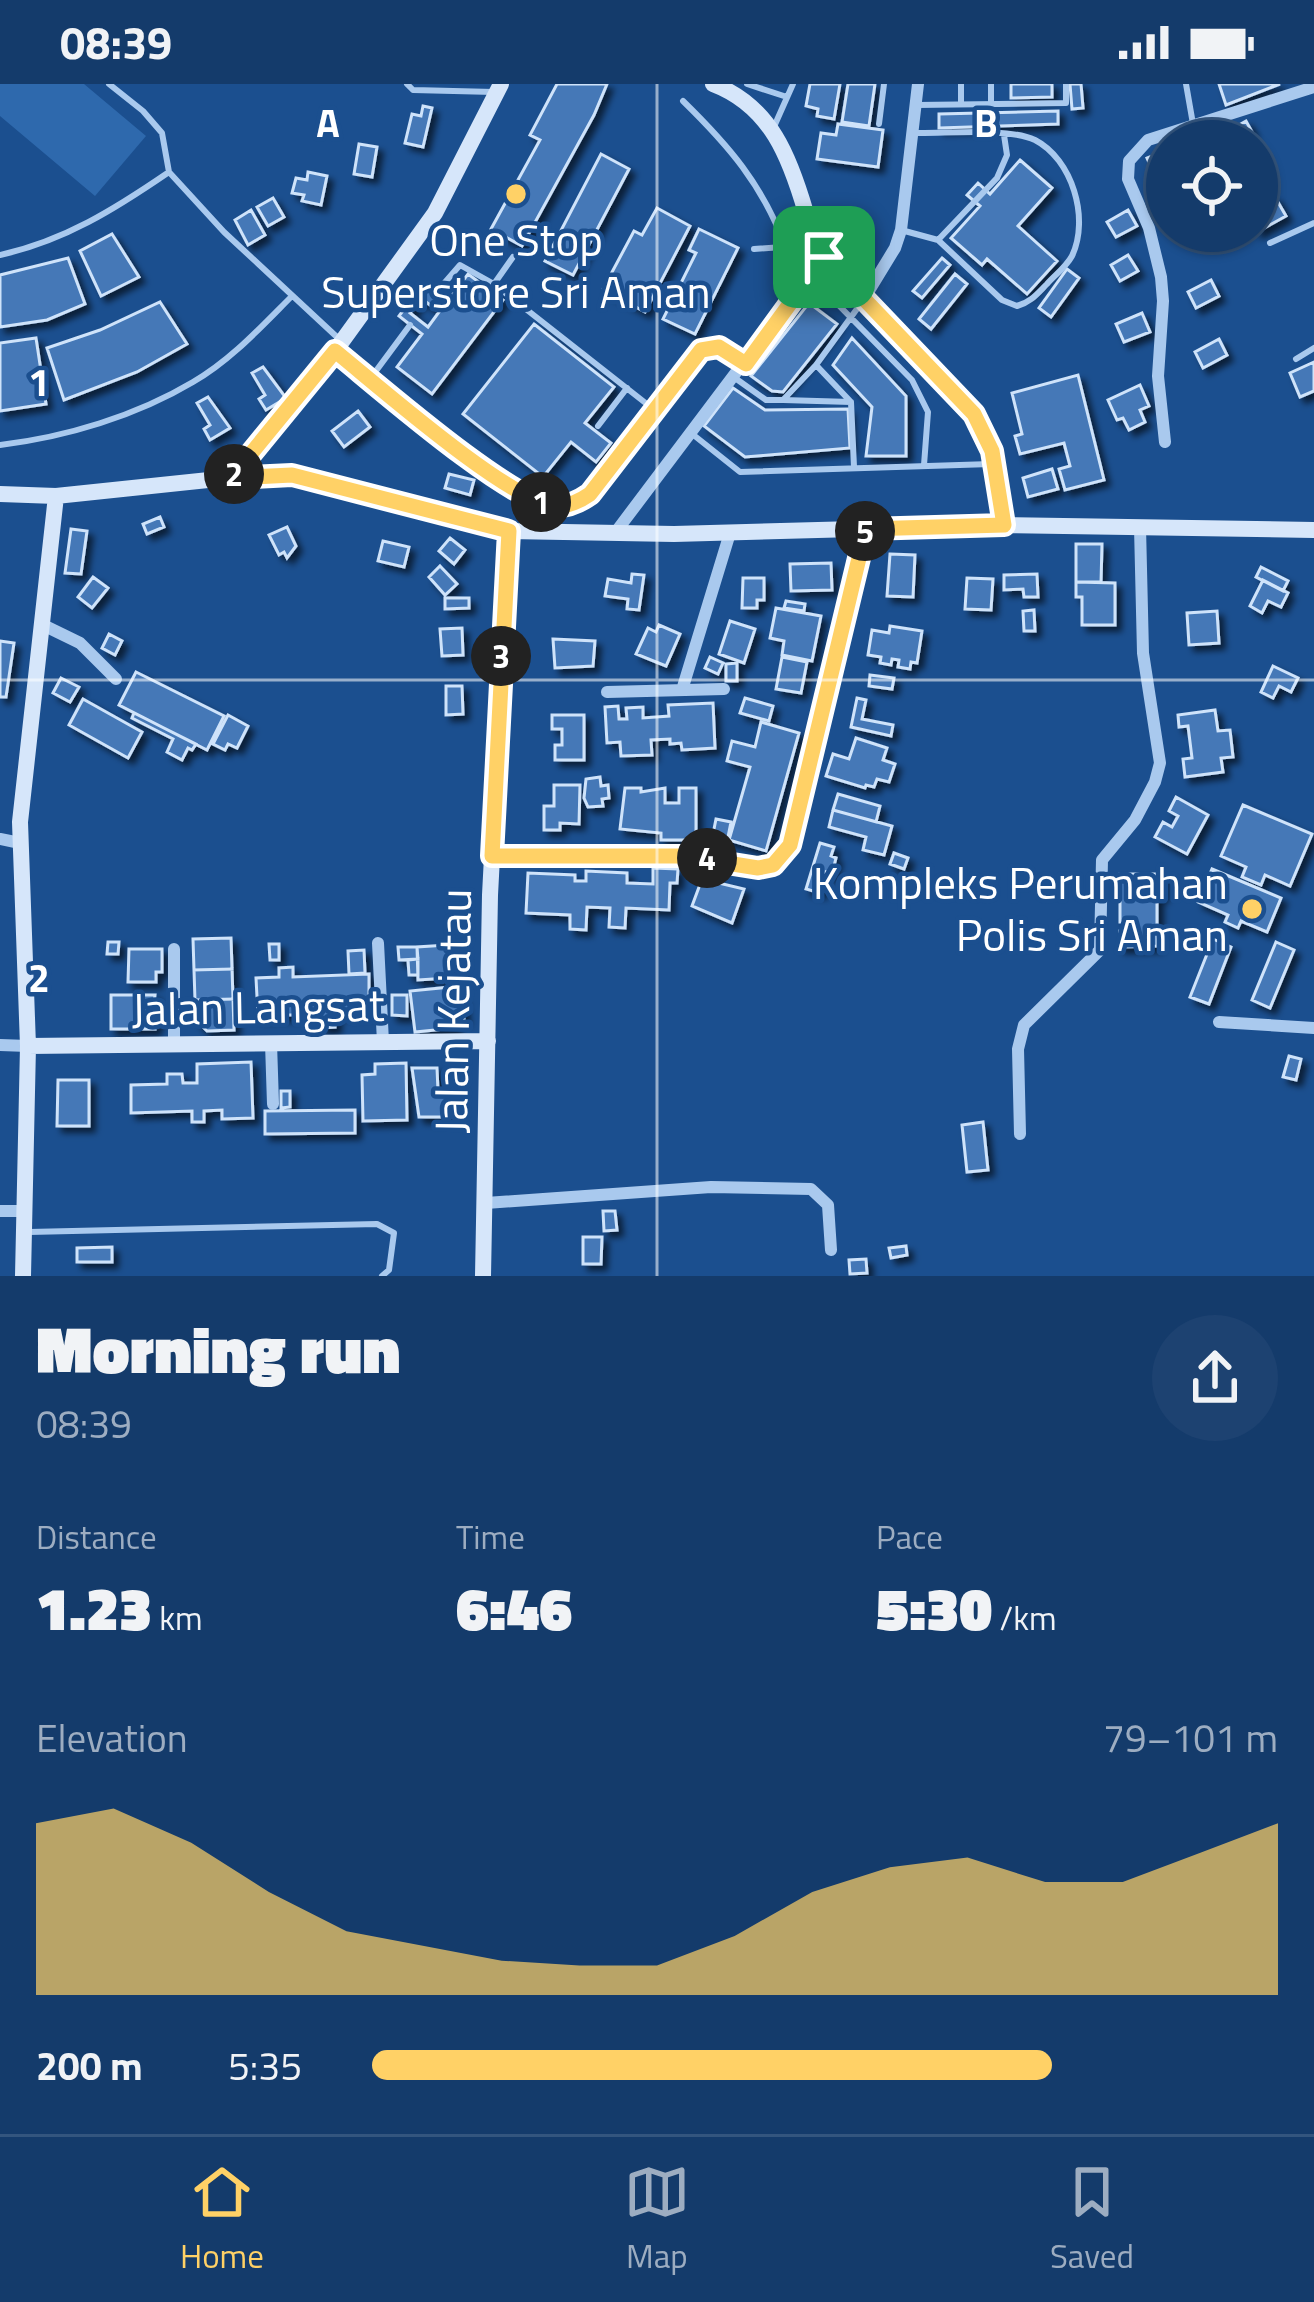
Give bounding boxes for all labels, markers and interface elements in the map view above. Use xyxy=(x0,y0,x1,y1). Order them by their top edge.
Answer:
text: 08:39 xyxy=(60,8,172,76)
text: A xyxy=(316,93,340,152)
text: B xyxy=(974,93,998,152)
map controls xyxy=(1146,120,1278,252)
button: locate xyxy=(1146,120,1278,252)
marker: One Stop Superstore Sri Aman xyxy=(503,181,529,207)
place label: One Stop Superstore Sri Aman xyxy=(321,205,711,325)
pin xyxy=(773,206,875,308)
icon: arrive xyxy=(791,224,857,290)
text: 1 xyxy=(28,352,50,411)
pin: 2 xyxy=(204,444,264,504)
text: 2 xyxy=(225,449,243,499)
pin: 1 xyxy=(511,472,571,532)
text: 1 xyxy=(532,477,550,527)
pin: 5 xyxy=(835,501,895,561)
text: 5 xyxy=(856,506,874,556)
pin: 3 xyxy=(471,626,531,686)
text: 3 xyxy=(492,631,510,681)
pin: 4 xyxy=(677,828,737,888)
text: 4 xyxy=(698,833,716,883)
place label: Kompleks Perumahan Polis Sri Aman xyxy=(813,848,1228,968)
street label: Jalan Kejatau xyxy=(416,888,488,1134)
marker: Kompleks Perumahan Polis Sri Aman xyxy=(1239,896,1265,922)
text: 2 xyxy=(28,948,50,1007)
street label: Jalan Langsat xyxy=(131,970,385,1042)
text: Morning run xyxy=(36,1298,401,1399)
button: share xyxy=(1152,1315,1278,1441)
text: 08:39 xyxy=(36,1394,132,1453)
text: Distance xyxy=(36,1512,157,1562)
text: Time xyxy=(456,1512,525,1562)
text: Pace xyxy=(876,1512,943,1562)
text: 1.23 xyxy=(36,1562,152,1653)
text: 6:46 xyxy=(456,1562,572,1653)
text: 5:30 xyxy=(876,1562,992,1653)
text: km xyxy=(152,1593,203,1643)
text: /km xyxy=(992,1593,1057,1643)
text: Elevation xyxy=(36,1708,188,1767)
text: 79–101 m xyxy=(1103,1708,1278,1767)
text: 200 m xyxy=(36,2036,143,2095)
text: 5:35 xyxy=(228,2036,302,2095)
tab: Home xyxy=(180,2159,264,2281)
tab: Map xyxy=(624,2159,690,2281)
tab: Saved xyxy=(1050,2159,1134,2281)

